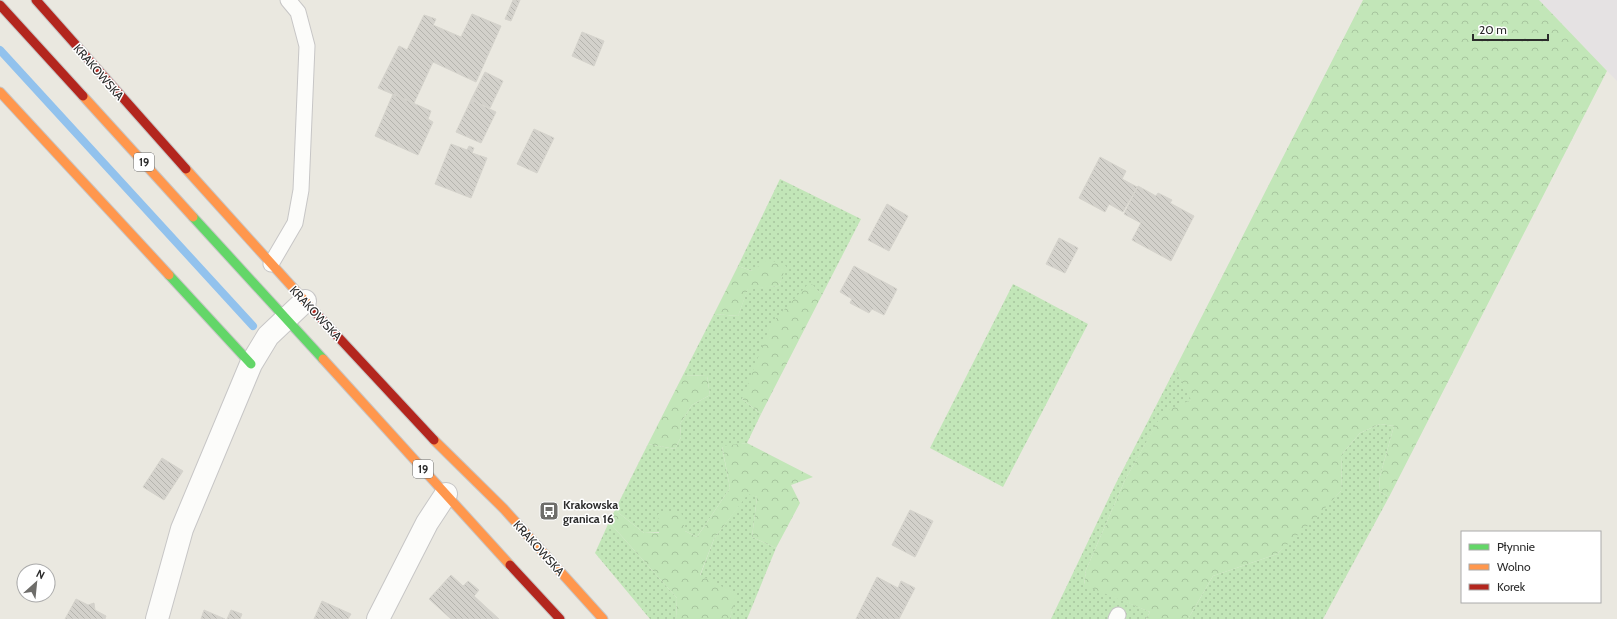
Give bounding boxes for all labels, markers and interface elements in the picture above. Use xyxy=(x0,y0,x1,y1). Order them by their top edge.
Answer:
scale bar xyxy=(1473,16,1548,42)
text: 20 m xyxy=(1479,22,1507,37)
street label: KRAKOWSKA xyxy=(71,41,128,104)
road number: 19 xyxy=(134,153,154,171)
street label: KRAKOWSKA xyxy=(287,282,346,344)
road number: 19 xyxy=(413,460,433,478)
place label: Krakowska granica 16 xyxy=(563,497,618,526)
bus stop icon: Krakowska granica 16 xyxy=(538,500,560,522)
street label: KRAKOWSKA xyxy=(510,517,568,579)
legend xyxy=(1461,531,1601,603)
text: Płynnie xyxy=(1497,539,1535,554)
text: Wolno xyxy=(1497,559,1531,574)
north arrow xyxy=(16,563,56,603)
text: N xyxy=(34,566,47,582)
text: Korek xyxy=(1497,579,1526,594)

